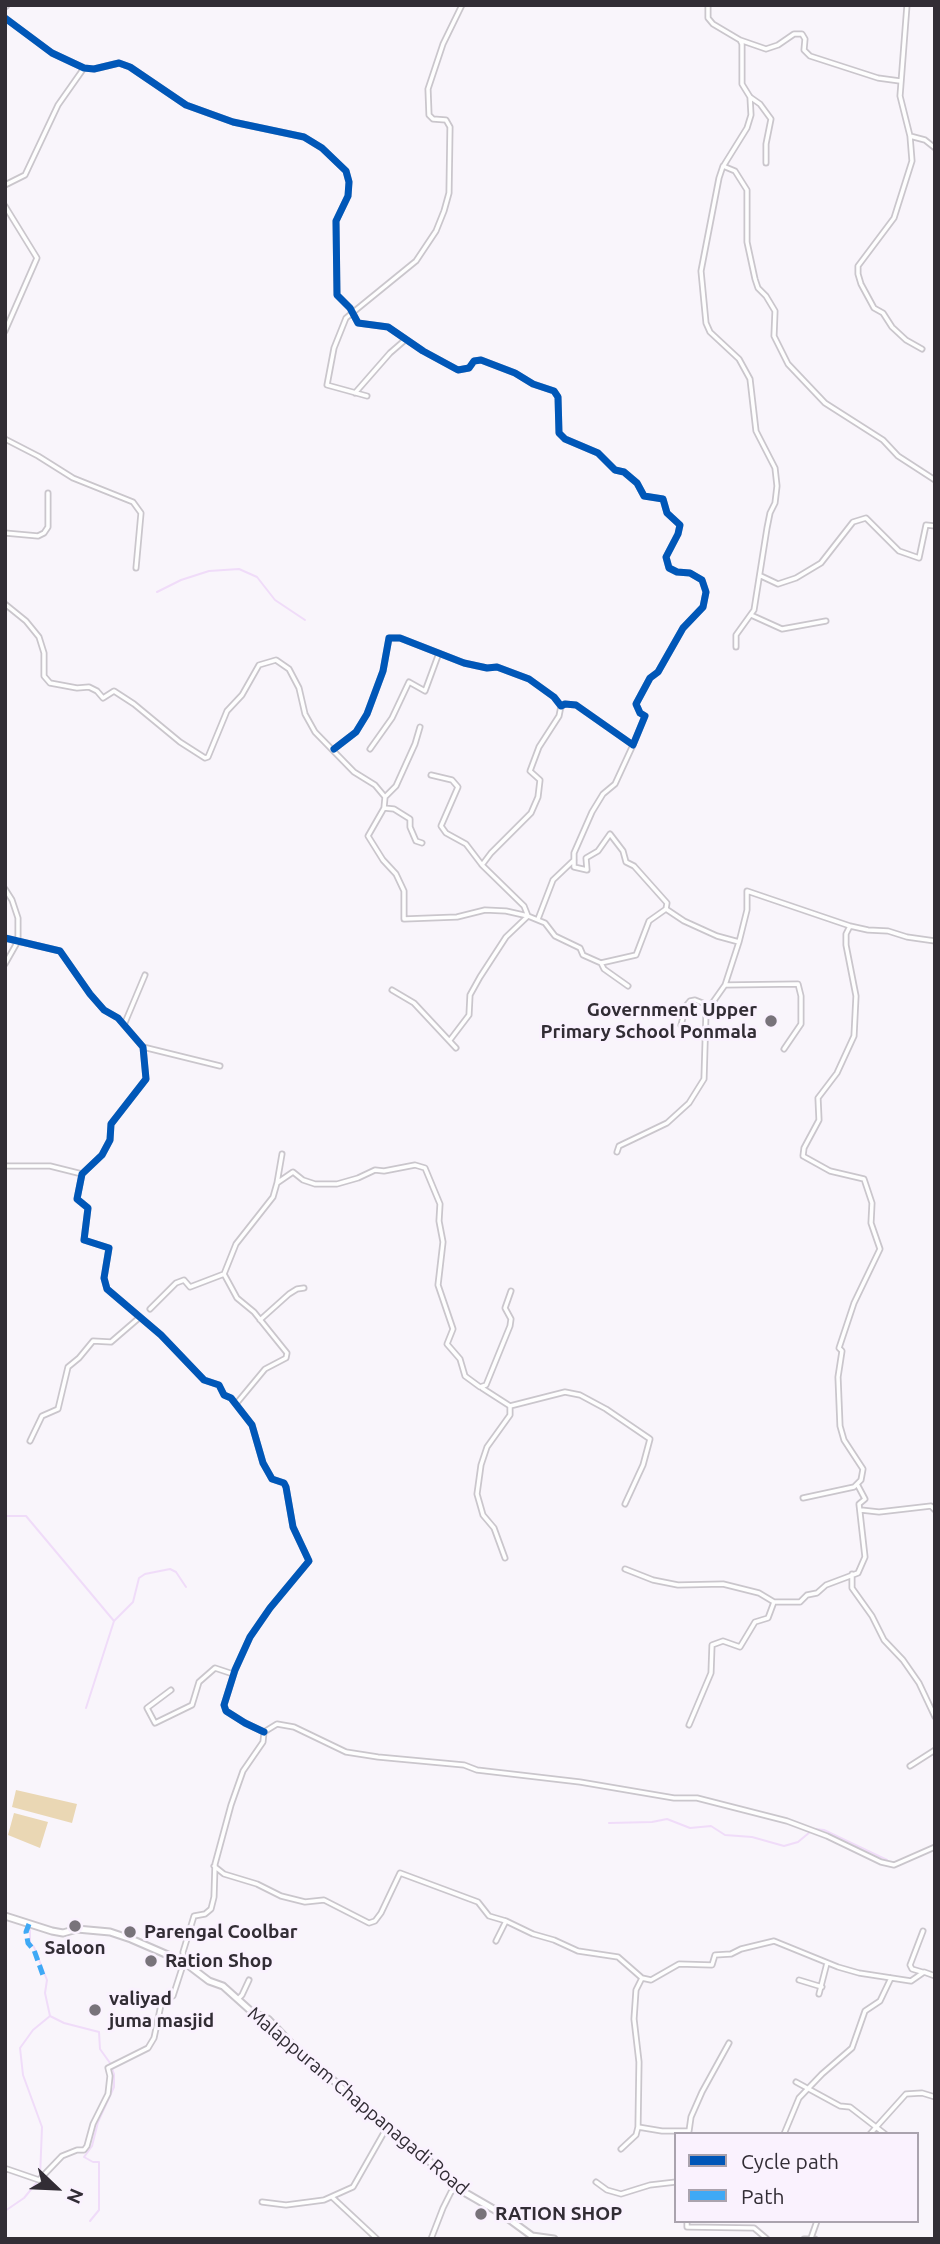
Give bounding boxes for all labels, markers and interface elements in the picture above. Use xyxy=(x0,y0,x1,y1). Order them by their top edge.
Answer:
place label: Government Upper Primary School Ponmala xyxy=(541,999,757,1043)
marker: Government Upper Primary School Ponmala xyxy=(763,1013,779,1029)
marker: Saloon xyxy=(67,1918,83,1934)
place label: Parengal Coolbar xyxy=(144,1921,298,1943)
marker: Parengal Coolbar xyxy=(122,1924,138,1940)
place label: Saloon xyxy=(44,1937,106,1959)
place label: Ration Shop xyxy=(165,1950,273,1972)
marker: Ration Shop xyxy=(143,1953,159,1969)
place label: valiyad juma masjid xyxy=(109,1988,214,2032)
marker: valiyad juma masjid xyxy=(87,2002,103,2018)
street label: Malappuram Chappanagadi Road xyxy=(243,2002,473,2200)
legend xyxy=(674,2132,919,2223)
text: Cycle path xyxy=(741,2149,839,2173)
north arrow xyxy=(21,2153,91,2223)
text: Path xyxy=(741,2184,784,2208)
text: N xyxy=(62,2185,88,2207)
place label: RATION SHOP xyxy=(495,2203,622,2225)
marker: RATION SHOP xyxy=(473,2206,489,2222)

